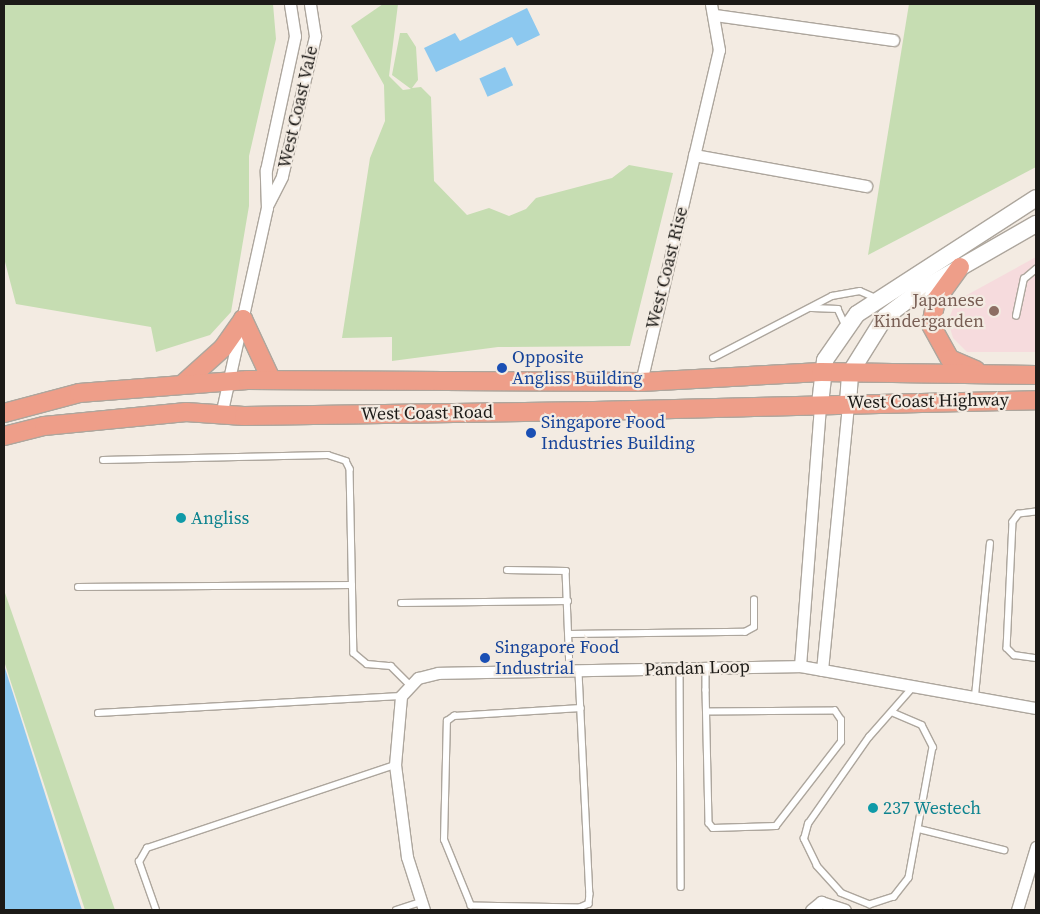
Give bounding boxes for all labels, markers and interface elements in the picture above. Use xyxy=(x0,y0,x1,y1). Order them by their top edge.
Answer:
street label: West Coast Vale xyxy=(273,43,323,171)
street label: West Coast Rise xyxy=(641,205,693,331)
place label: Japanese Kindergarden xyxy=(873,290,984,332)
marker: Japanese Kindergarden xyxy=(988,305,1000,317)
place label: Opposite Angliss Building xyxy=(512,347,643,389)
marker: Opposite Angliss Building xyxy=(496,362,508,374)
street label: West Coast Highway xyxy=(847,389,1009,413)
street label: West Coast Road xyxy=(361,401,493,425)
place label: Singapore Food Industries Building xyxy=(541,412,695,454)
marker: Singapore Food Industries Building xyxy=(525,427,537,439)
place label: Angliss xyxy=(191,507,249,529)
marker: Angliss xyxy=(175,512,187,524)
place label: Singapore Food Industrial xyxy=(495,637,619,680)
marker: Singapore Food Industrial xyxy=(479,652,491,664)
street label: Pandan Loop xyxy=(644,655,750,681)
place label: 237 Westech xyxy=(883,797,982,819)
marker: 237 Westech xyxy=(867,802,879,814)

